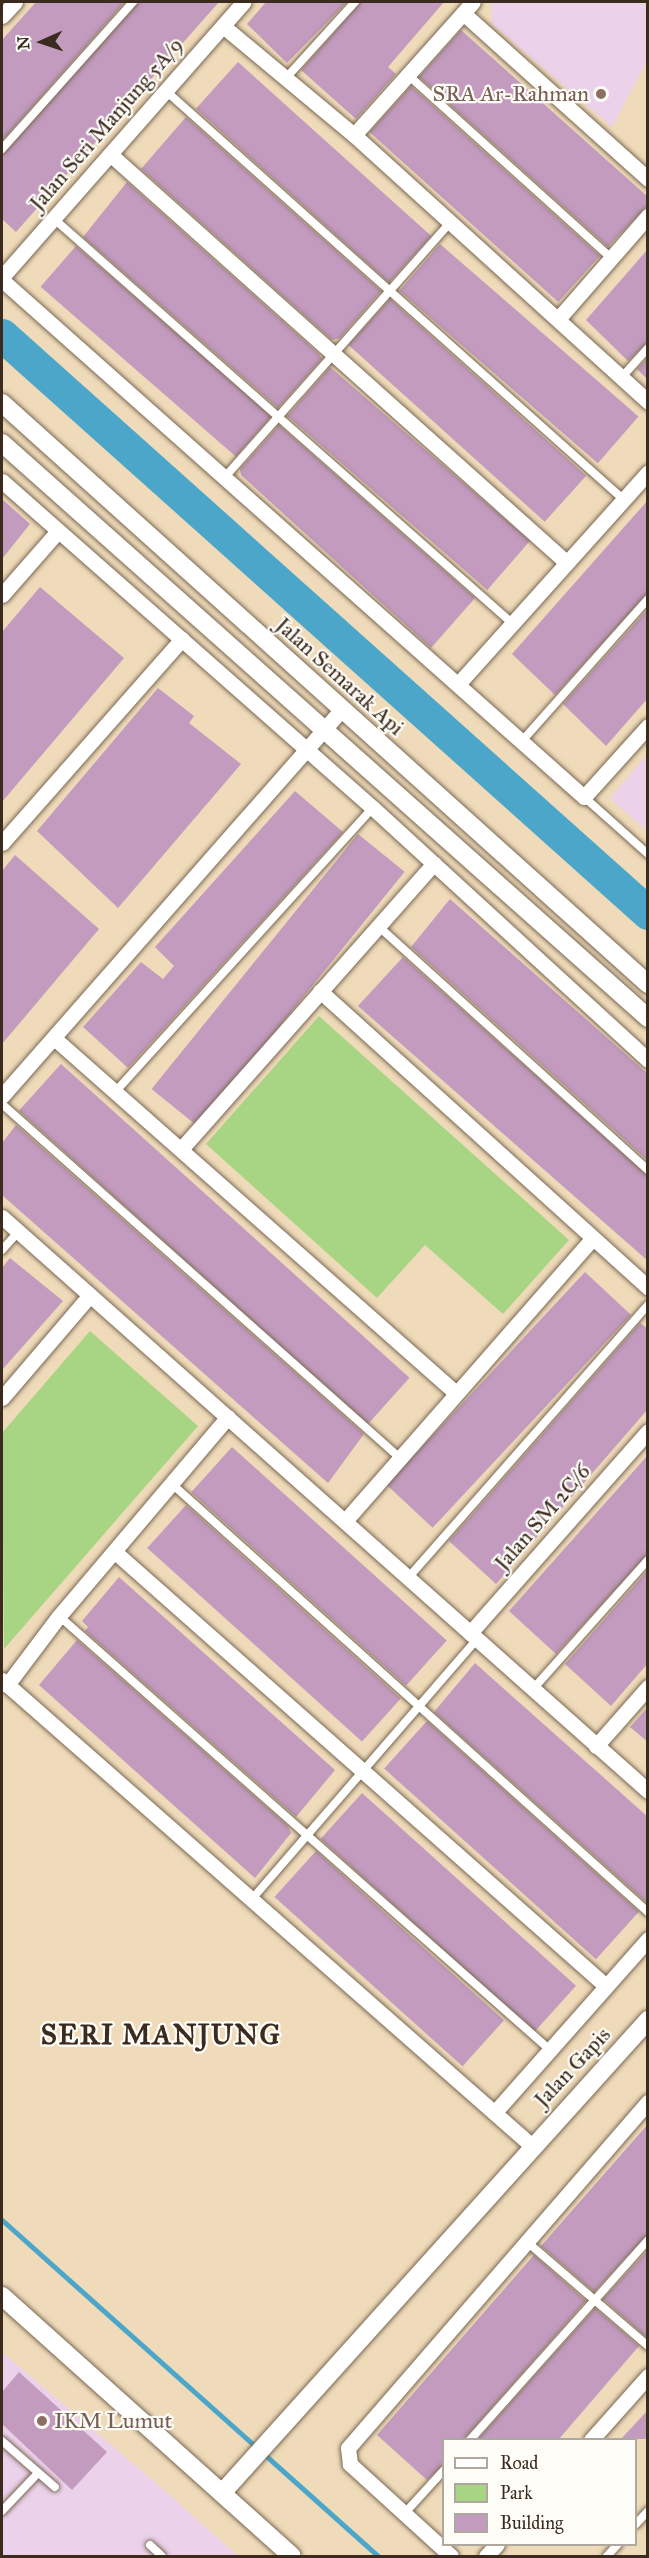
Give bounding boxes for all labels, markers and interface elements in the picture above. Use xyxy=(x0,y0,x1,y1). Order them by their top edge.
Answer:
north arrow xyxy=(12,12,72,72)
street label: Jalan Seri Manjung 5A/9 xyxy=(24,32,188,216)
text: N xyxy=(14,36,33,50)
place label: SRA Ar-Rahman xyxy=(433,81,589,107)
marker: SRA Ar-Rahman xyxy=(594,87,608,101)
street label: Jalan Semarak Api xyxy=(270,611,410,741)
street label: Jalan SM 2C/6 xyxy=(489,1458,595,1576)
district label: SERI MANJUNG xyxy=(41,2018,281,2052)
street label: Jalan Gapis xyxy=(528,2021,616,2113)
place label: IKM Lumut xyxy=(54,2408,172,2434)
marker: IKM Lumut xyxy=(35,2414,49,2428)
legend xyxy=(442,2438,637,2546)
text: Road xyxy=(500,2452,538,2474)
text: Park xyxy=(500,2482,533,2504)
text: Building xyxy=(500,2512,563,2534)

